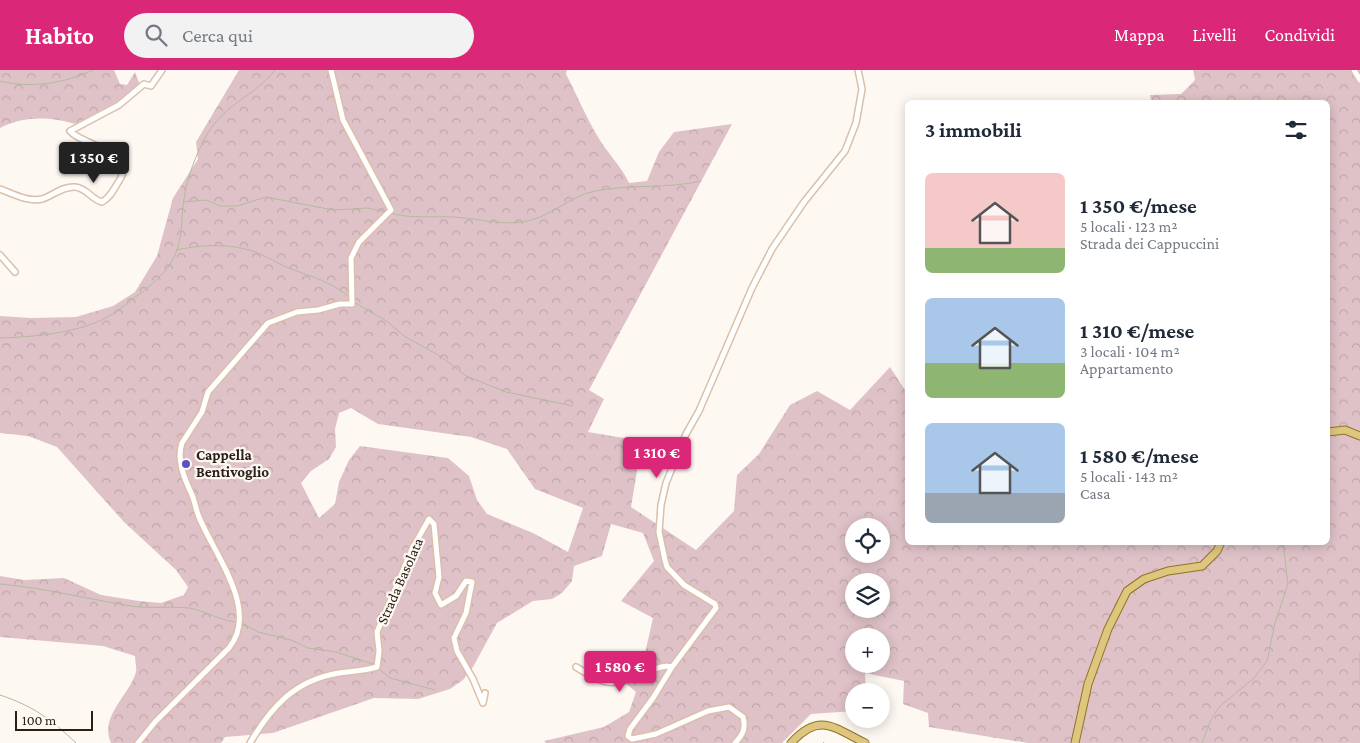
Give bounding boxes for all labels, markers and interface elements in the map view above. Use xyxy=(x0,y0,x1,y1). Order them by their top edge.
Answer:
search box xyxy=(124,13,474,58)
icon: search xyxy=(142,21,170,49)
text: Habito xyxy=(25,22,94,49)
text: Cerca qui xyxy=(182,25,253,46)
text: Mappa xyxy=(1114,25,1165,45)
text: Livelli xyxy=(1193,25,1236,45)
text: Condividi xyxy=(1264,25,1335,45)
icon: filters xyxy=(1282,116,1310,144)
text: 3 immobili xyxy=(925,118,1022,142)
pin: 1 350 € xyxy=(48,142,140,184)
text: 1 350 € xyxy=(70,149,118,166)
icon: home xyxy=(965,193,1025,253)
text: 1 350 €/mese xyxy=(1080,194,1197,218)
text: 5 locali · 123 m² xyxy=(1080,218,1178,235)
text: Strada dei Cappuccini xyxy=(1080,235,1219,252)
icon: home xyxy=(965,318,1025,378)
text: 1 310 €/mese xyxy=(1080,319,1194,343)
text: 3 locali · 104 m² xyxy=(1080,343,1180,360)
text: Appartamento xyxy=(1080,360,1173,377)
pin: 1 310 € xyxy=(611,436,703,479)
icon: home xyxy=(965,443,1025,503)
text: 1 310 € xyxy=(634,444,680,461)
text: 1 580 €/mese xyxy=(1080,444,1199,468)
place label: Cappella Bentivoglio xyxy=(196,447,269,480)
marker: Cappella Bentivoglio xyxy=(180,458,192,470)
text: 5 locali · 143 m² xyxy=(1080,468,1178,485)
text: Casa xyxy=(1080,485,1110,502)
map controls xyxy=(845,518,890,728)
button: locate xyxy=(845,518,890,563)
street label: Strada Basolata xyxy=(374,535,426,627)
button: layers xyxy=(845,573,890,618)
button: + xyxy=(845,628,890,673)
pin: 1 580 € xyxy=(574,650,666,693)
text: 1 580 € xyxy=(595,658,645,675)
button: − xyxy=(845,683,890,728)
scale bar xyxy=(15,708,92,731)
text: 100 m xyxy=(22,712,56,728)

